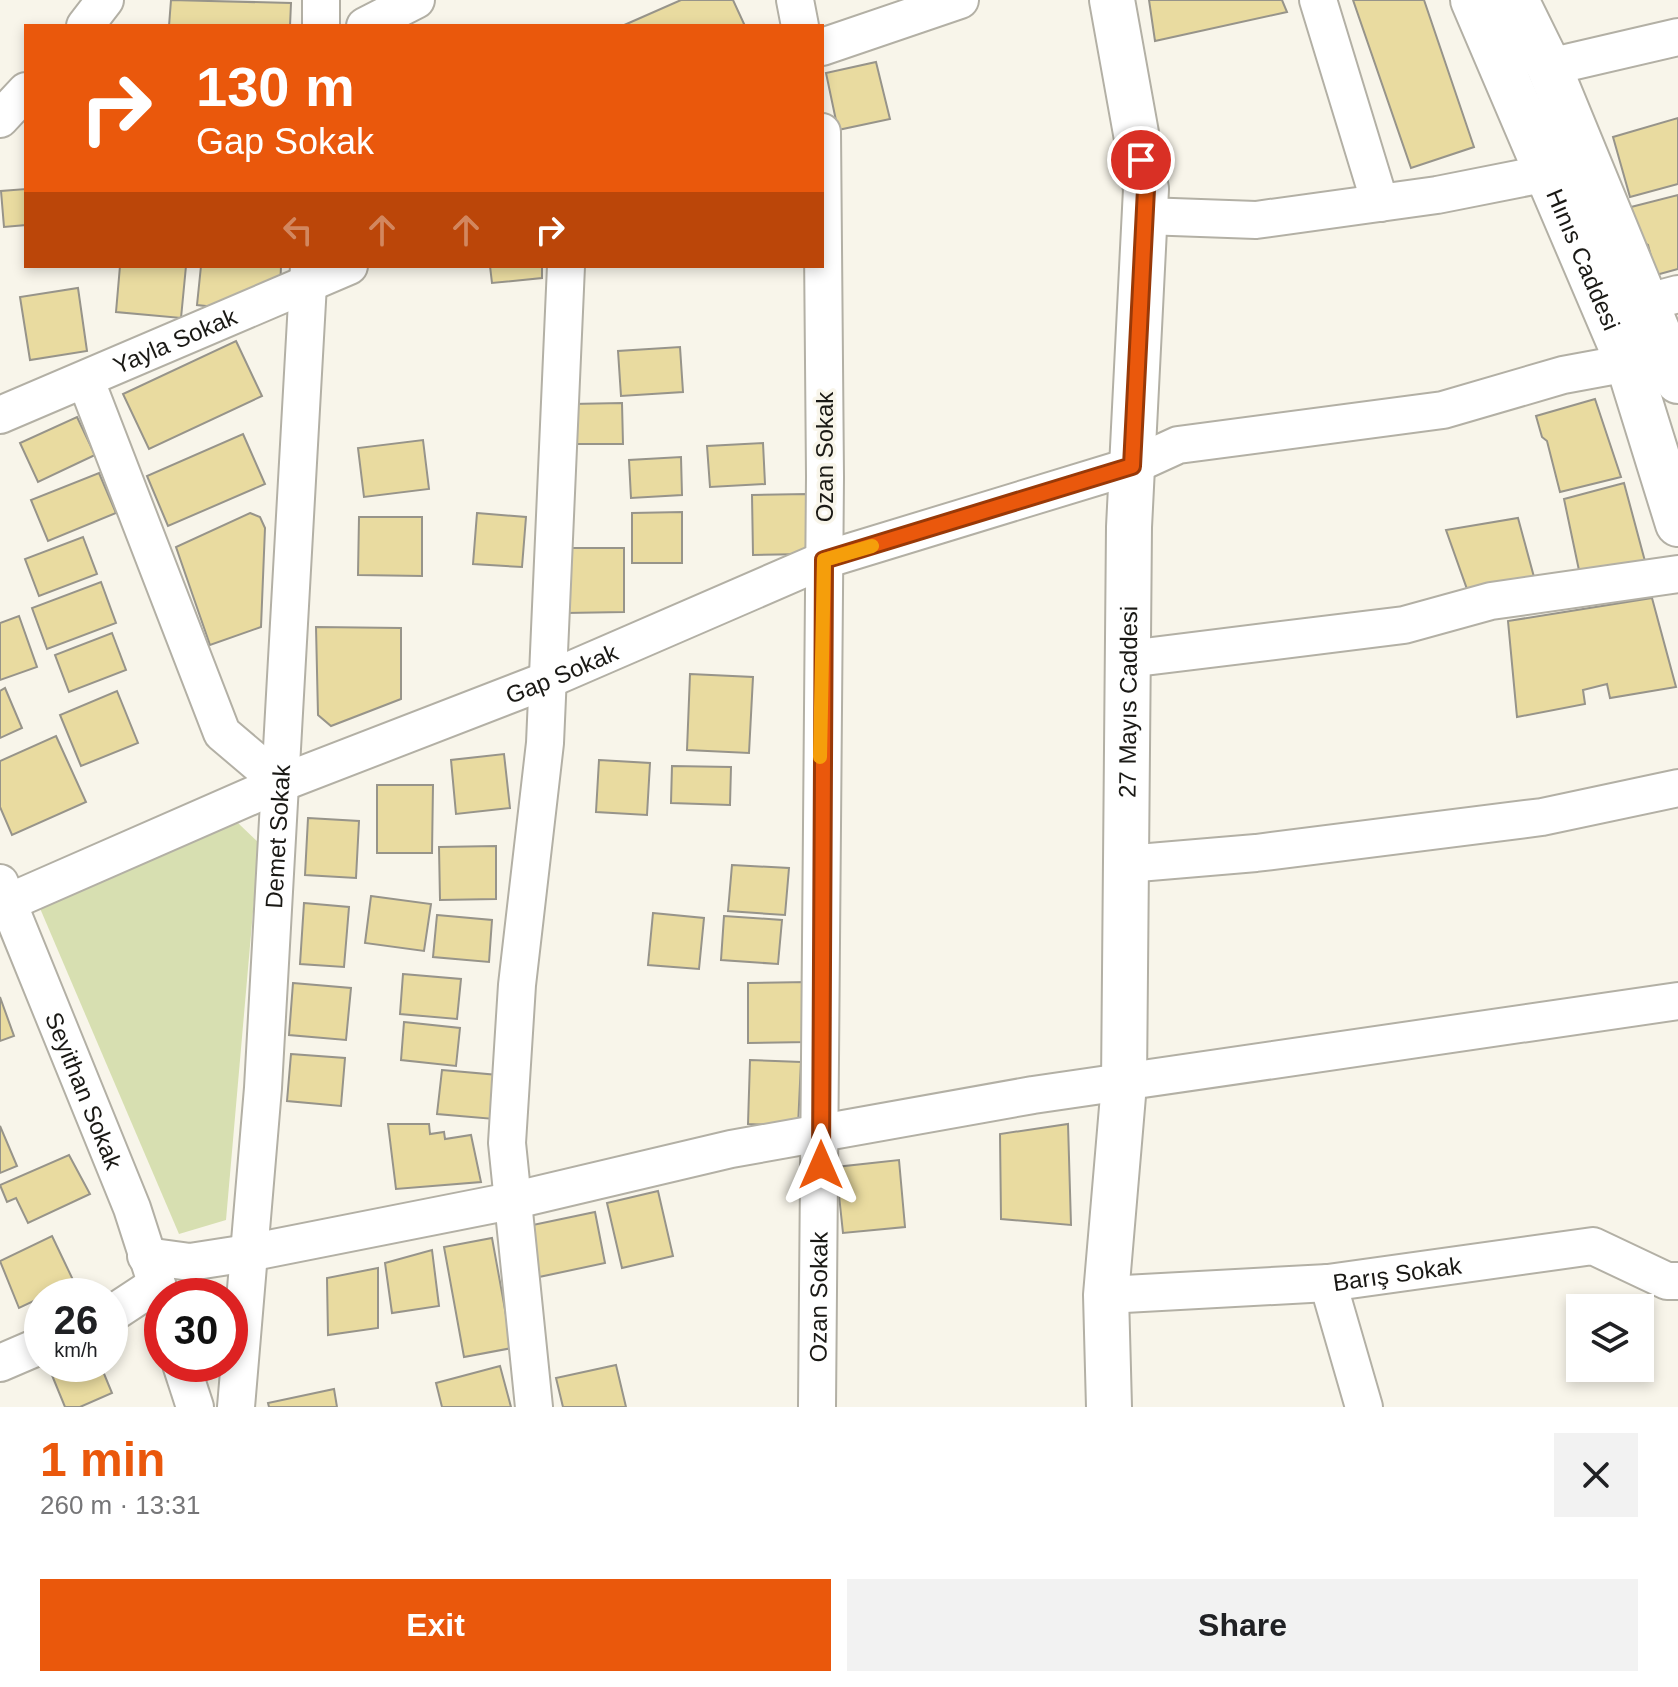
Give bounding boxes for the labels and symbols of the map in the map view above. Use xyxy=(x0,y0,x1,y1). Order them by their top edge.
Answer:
pin xyxy=(1107,126,1175,194)
street label: Hınıs Caddesi xyxy=(1542,185,1626,334)
street label: Yayla Sokak xyxy=(109,302,242,379)
street label: Ozan Sokak xyxy=(811,391,838,522)
street label: 27 Mayıs Caddesi xyxy=(1113,606,1142,798)
street label: Gap Sokak xyxy=(502,637,623,708)
street label: Demet Sokak xyxy=(260,763,295,909)
street label: Seyithan Sokak xyxy=(40,1008,129,1174)
position arrow xyxy=(779,1123,863,1207)
street label: Ozan Sokak xyxy=(804,1230,832,1363)
street label: Barış Sokak xyxy=(1331,1251,1464,1296)
speed limit sign: 30 xyxy=(144,1278,248,1382)

